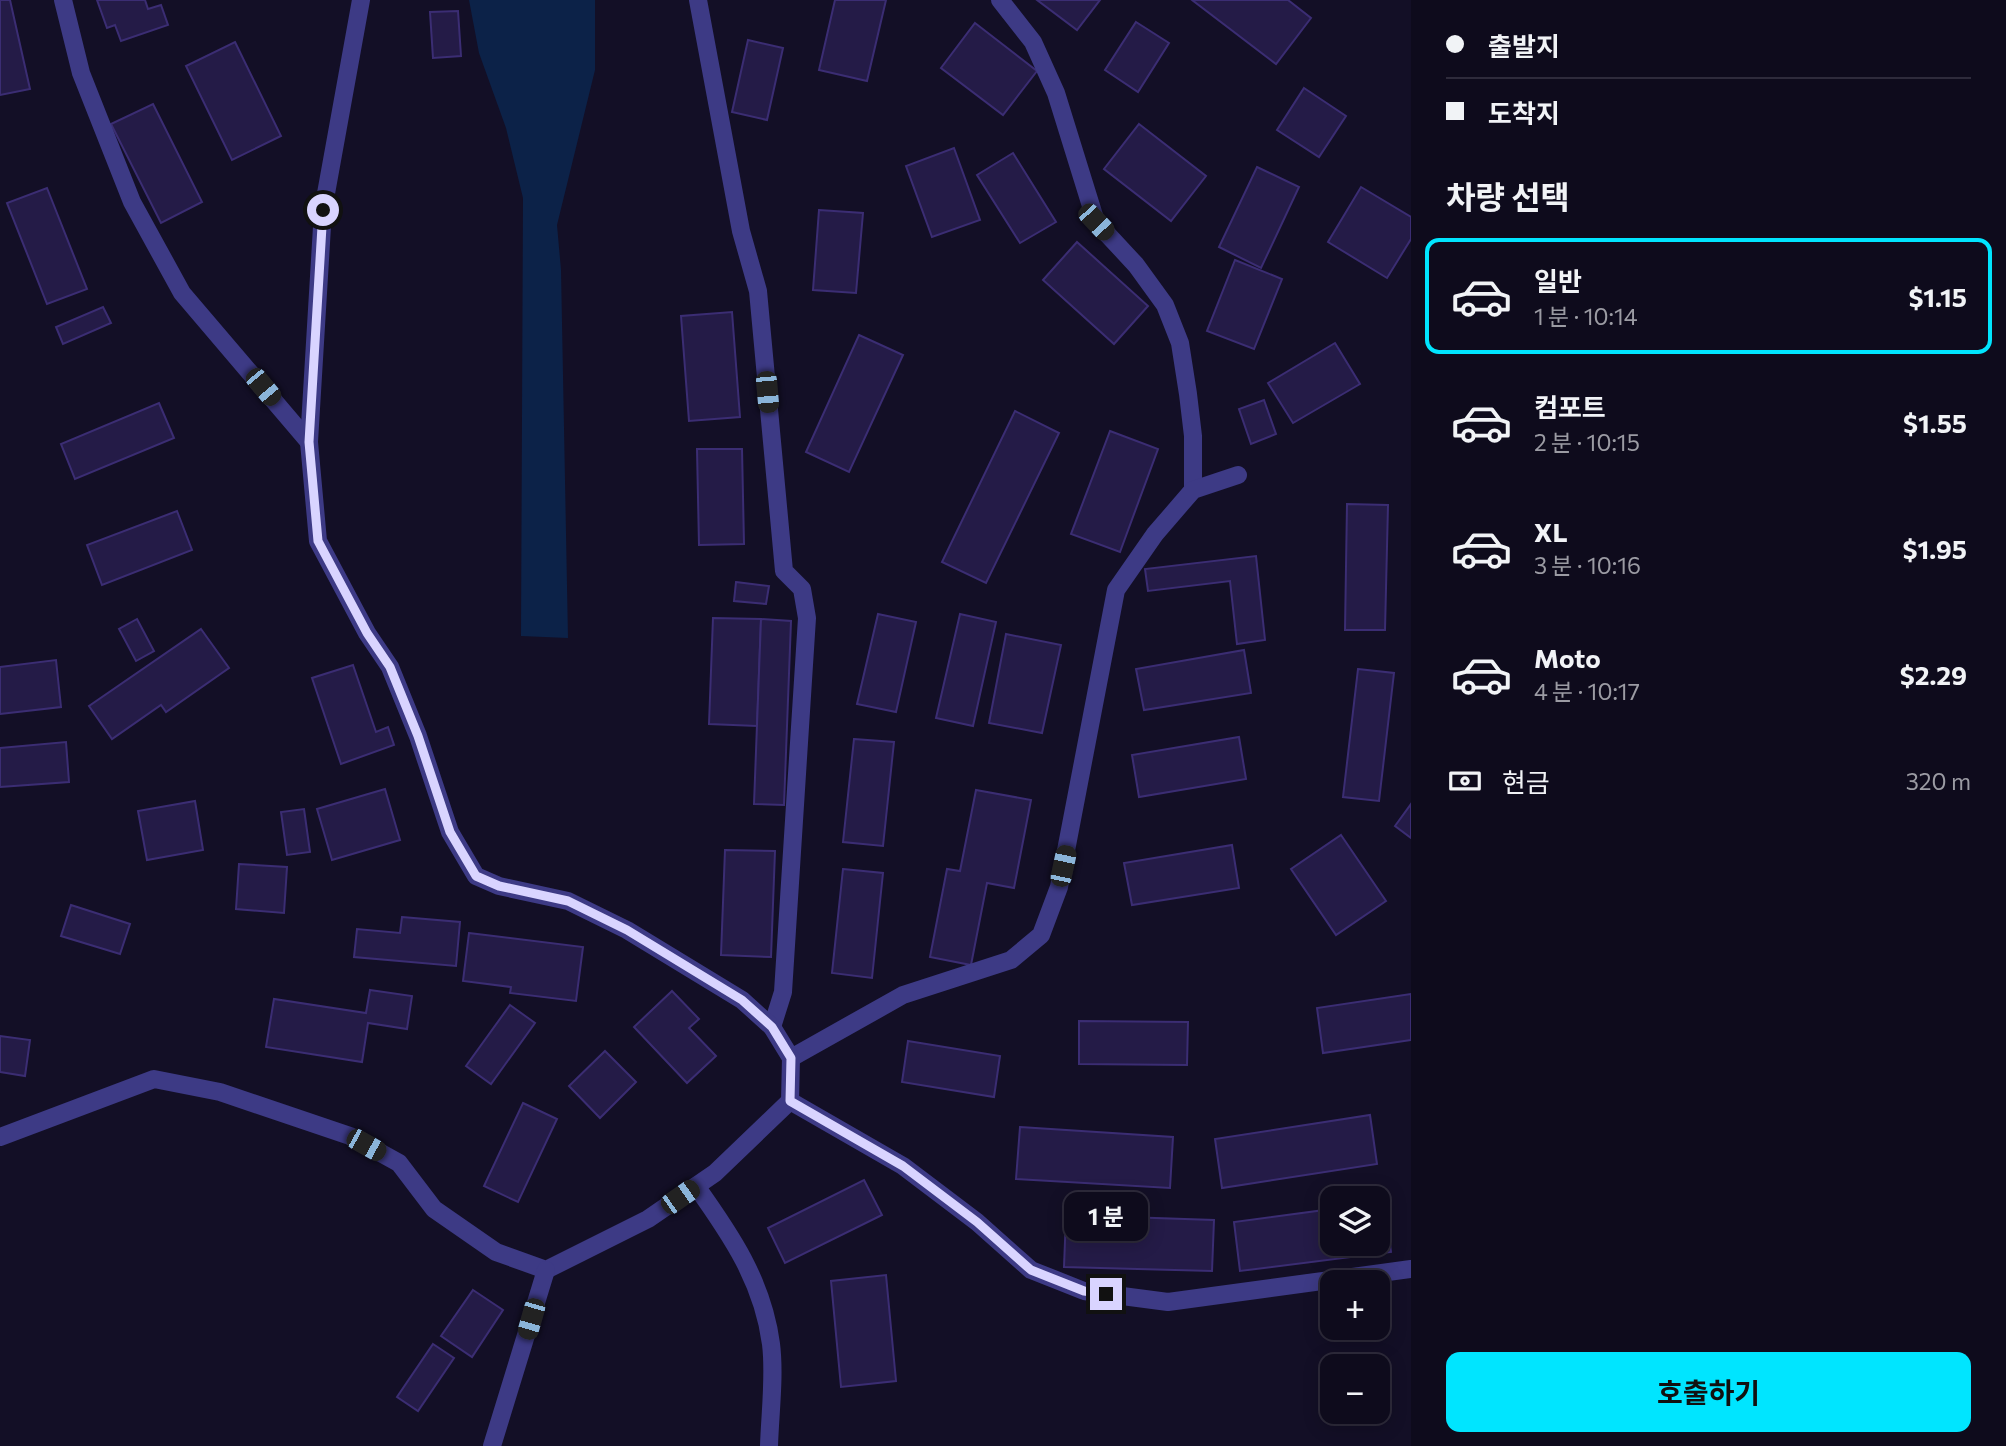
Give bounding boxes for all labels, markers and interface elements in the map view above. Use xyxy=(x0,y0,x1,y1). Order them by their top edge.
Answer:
text: 출발지 xyxy=(1488,30,1560,61)
text: 도착지 xyxy=(1488,97,1560,128)
text: 차량 선택 xyxy=(1446,176,1570,216)
route start xyxy=(307,194,339,226)
car xyxy=(1074,199,1119,245)
icon: car xyxy=(1450,265,1513,328)
text: 일반 xyxy=(1534,265,1582,296)
text: $1.15 xyxy=(1908,281,1967,312)
text: 1 분 · 10:14 xyxy=(1534,302,1638,330)
car xyxy=(242,364,285,410)
car xyxy=(755,370,780,414)
icon: car xyxy=(1450,391,1513,454)
text: 컴포트 xyxy=(1534,391,1606,422)
text: $1.55 xyxy=(1903,407,1967,438)
text: 2 분 · 10:15 xyxy=(1534,428,1640,456)
text: XL xyxy=(1534,516,1568,547)
icon: car xyxy=(1450,517,1513,580)
text: $1.95 xyxy=(1903,533,1967,564)
text: 3 분 · 10:16 xyxy=(1534,551,1641,579)
text: Moto xyxy=(1534,642,1601,673)
icon: car xyxy=(1450,643,1513,706)
text: $2.29 xyxy=(1900,659,1967,690)
text: 4 분 · 10:17 xyxy=(1534,677,1640,705)
icon: cash xyxy=(1446,762,1484,800)
text: 현금 xyxy=(1502,766,1550,797)
text: 320 m xyxy=(1906,767,1971,795)
car xyxy=(1049,843,1078,889)
car xyxy=(343,1126,390,1164)
car xyxy=(657,1176,704,1218)
map controls xyxy=(1320,1186,1390,1424)
button: layers xyxy=(1320,1186,1390,1256)
callout: 1 분 xyxy=(1064,1192,1148,1242)
text: 1 분 xyxy=(1088,1202,1124,1230)
button: + xyxy=(1320,1270,1390,1340)
route end xyxy=(1090,1278,1122,1310)
car xyxy=(516,1296,547,1342)
button: 호출하기 xyxy=(1446,1352,1971,1432)
button: − xyxy=(1320,1354,1390,1424)

